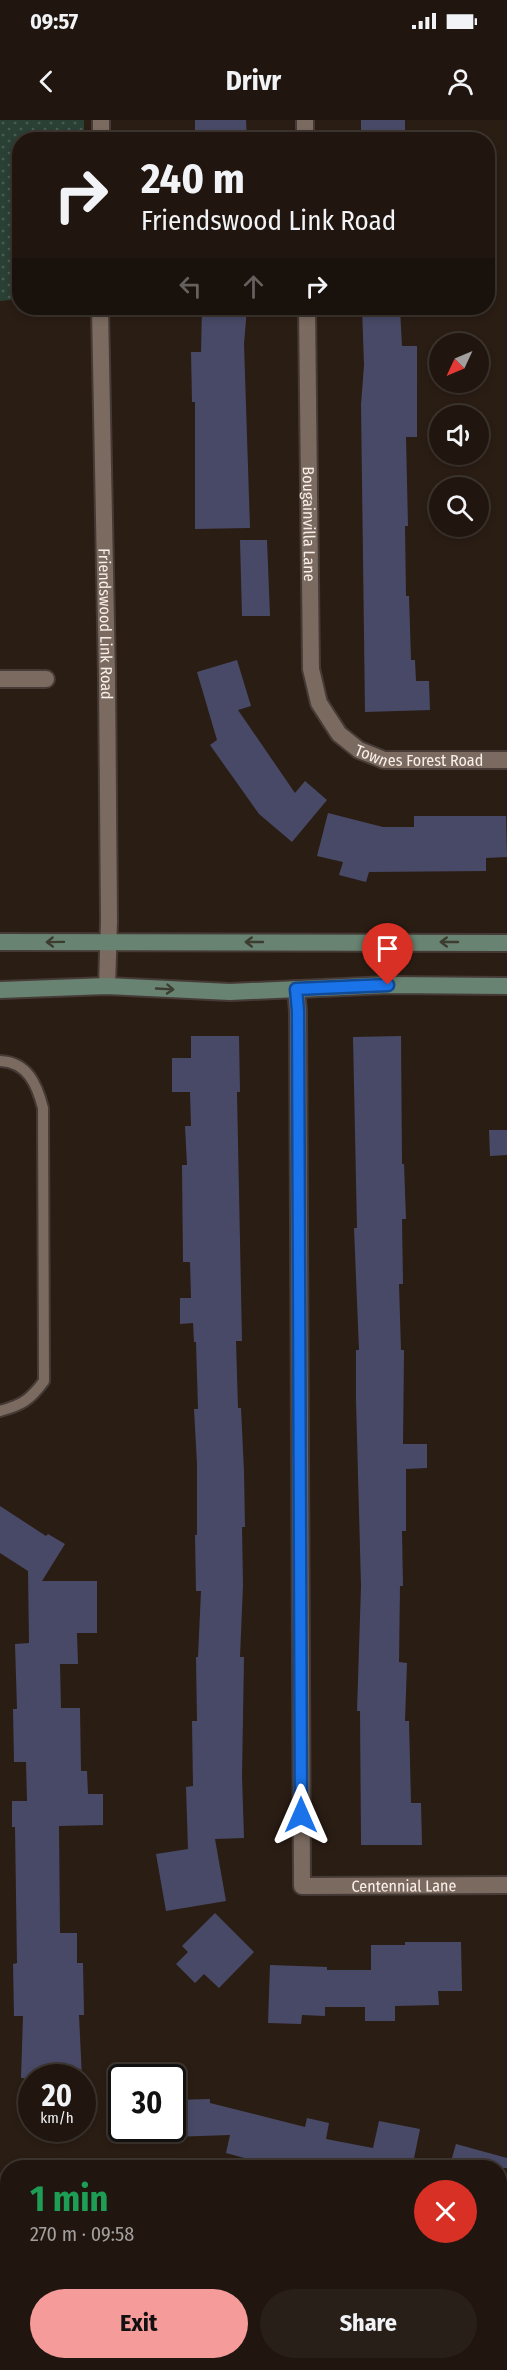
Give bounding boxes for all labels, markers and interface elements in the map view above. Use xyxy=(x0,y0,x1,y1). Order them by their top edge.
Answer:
text: 09:57 xyxy=(30,8,78,35)
icon: back xyxy=(30,65,63,98)
text: Drivr xyxy=(226,65,281,97)
icon: person xyxy=(444,65,477,98)
text: 240 m xyxy=(141,154,245,204)
icon: right xyxy=(42,156,120,234)
text: Friendswood Link Road xyxy=(141,205,396,237)
icon: left xyxy=(174,270,207,303)
icon: ahead xyxy=(237,270,270,303)
icon: right xyxy=(300,270,333,303)
north arrow xyxy=(429,333,489,393)
map controls xyxy=(429,333,489,537)
button: sound xyxy=(429,405,489,465)
street label: Bougainvilla Lane xyxy=(299,466,320,582)
button: search xyxy=(429,477,489,537)
street label: Friendswood Link Road xyxy=(95,548,117,700)
street label: Townes Forest Road xyxy=(353,740,483,770)
pin xyxy=(362,923,413,985)
icon: arrive xyxy=(371,932,404,965)
one-way arrow xyxy=(45,936,65,948)
one-way arrow xyxy=(244,936,264,948)
one-way arrow xyxy=(439,936,459,948)
one-way arrow xyxy=(155,983,175,994)
position arrow xyxy=(269,1783,333,1847)
street label: Centennial Lane xyxy=(351,1876,456,1895)
speed limit sign: 30 xyxy=(108,2064,186,2142)
text: 20 xyxy=(42,2078,72,2114)
text: km/h xyxy=(40,2109,74,2127)
text: 1 min xyxy=(30,2177,108,2221)
button: close xyxy=(414,2180,477,2243)
text: 270 m · 09:58 xyxy=(30,2222,134,2246)
button: Exit xyxy=(30,2289,248,2358)
button: Share xyxy=(260,2289,477,2358)

